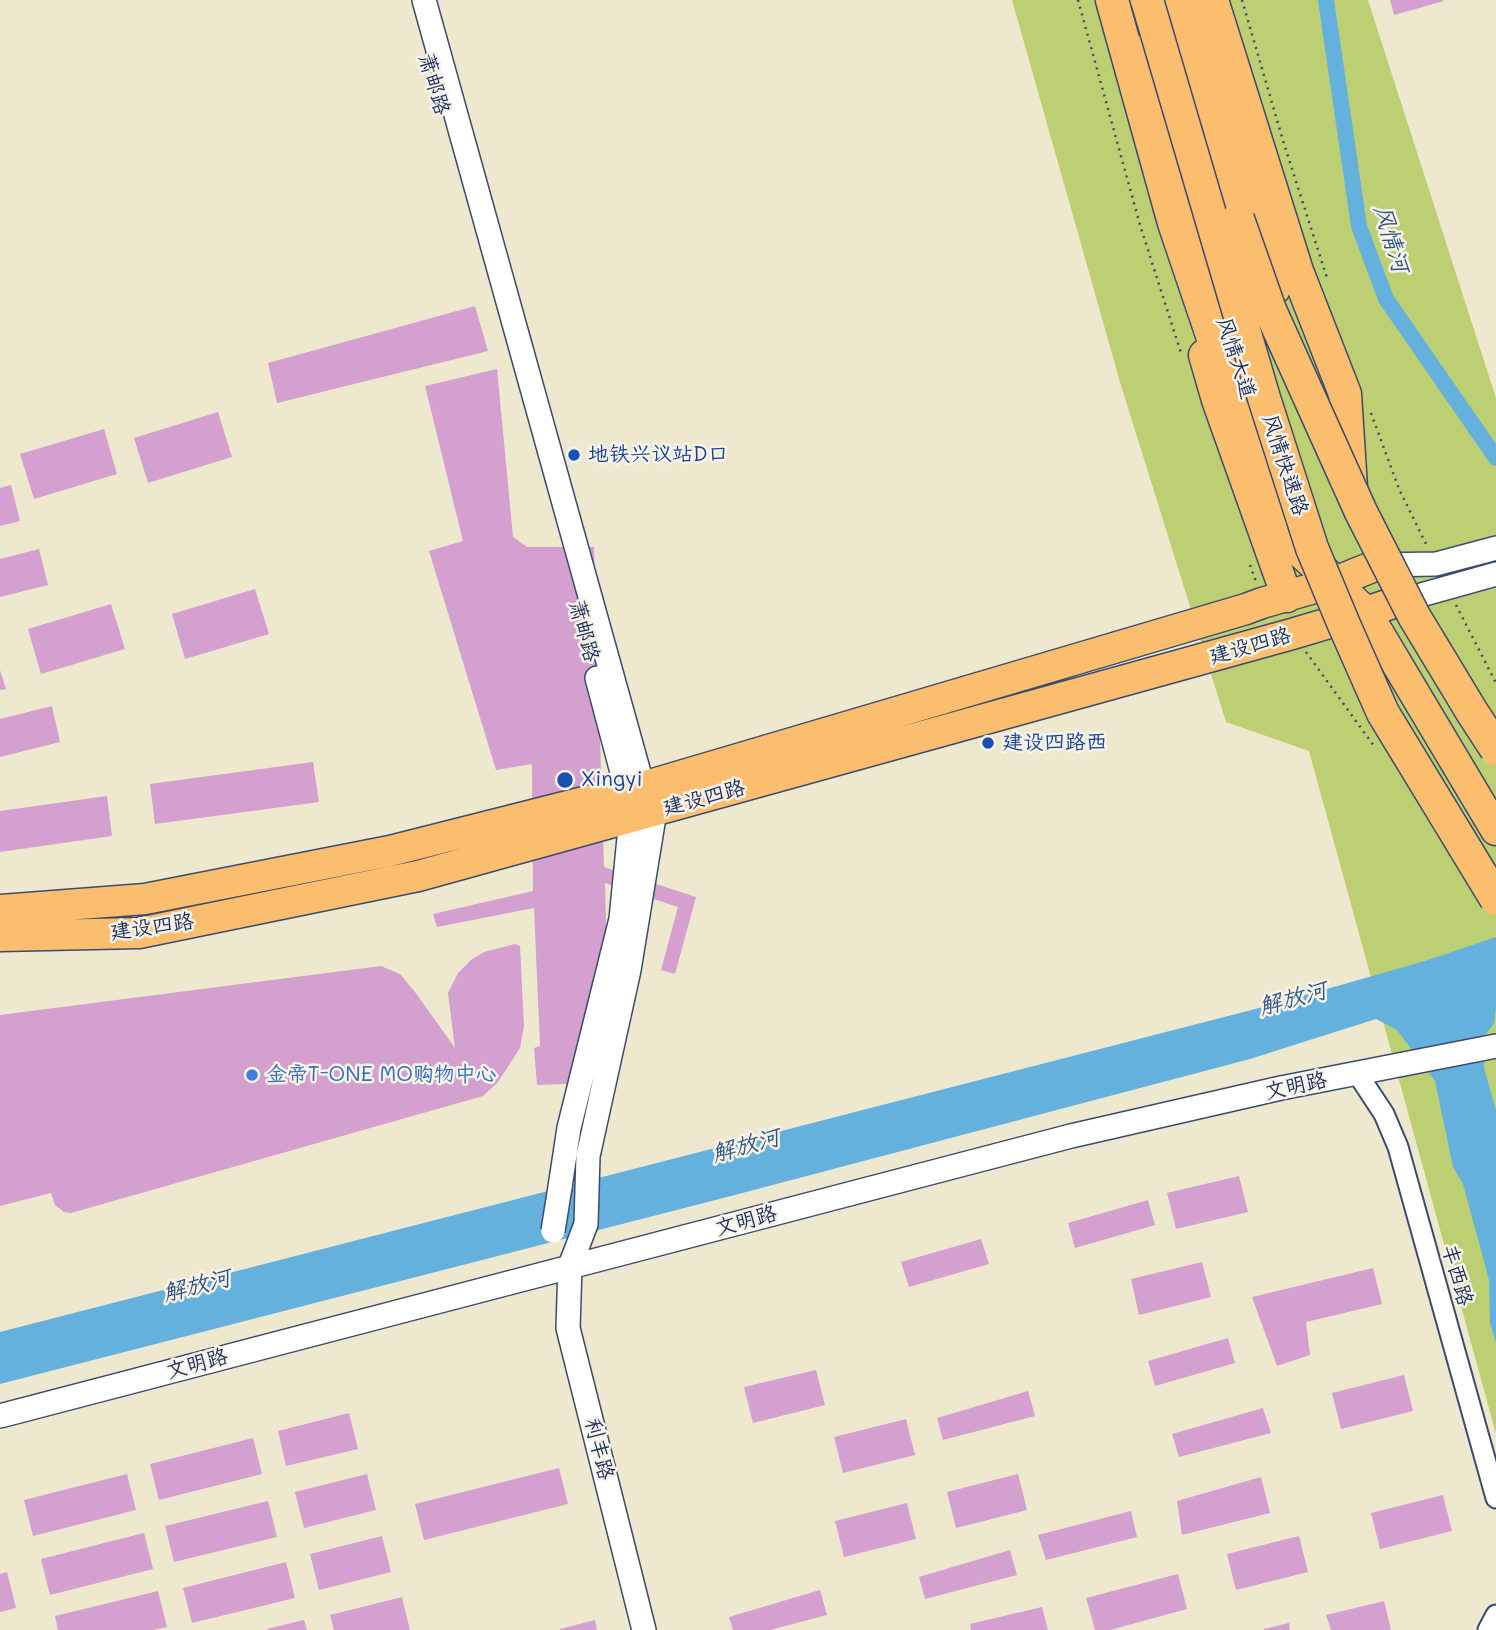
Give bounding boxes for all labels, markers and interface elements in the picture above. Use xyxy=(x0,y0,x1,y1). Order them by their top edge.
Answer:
street label: 萧邮路 xyxy=(413,50,455,118)
water label: 风情河 xyxy=(1368,202,1414,276)
street label: 风情大道 xyxy=(1211,314,1261,402)
street label: 风情快速路 xyxy=(1257,411,1313,519)
place label: 地铁兴议站D口 xyxy=(588,442,728,468)
marker: 地铁兴议站D口 xyxy=(566,447,582,463)
street label: 萧邮路 xyxy=(564,597,604,665)
street label: 建设四路 xyxy=(1206,622,1294,670)
place label: 建设四路西 xyxy=(1002,730,1107,756)
marker: 建设四路西 xyxy=(980,735,996,751)
place label: Xingyi xyxy=(581,767,643,793)
marker: Xingyi xyxy=(555,770,575,790)
street label: 建设四路 xyxy=(660,775,748,821)
street label: 建设四路 xyxy=(109,909,195,945)
water label: 解放河 xyxy=(1256,977,1330,1021)
place label: 金帝T-ONE MO购物中心 xyxy=(266,1062,497,1088)
marker: 金帝T-ONE MO购物中心 xyxy=(244,1067,260,1083)
street label: 文明路 xyxy=(1263,1067,1329,1105)
water label: 解放河 xyxy=(709,1124,783,1168)
street label: 文明路 xyxy=(712,1201,780,1241)
street label: 丰西路 xyxy=(1436,1241,1478,1309)
water label: 解放河 xyxy=(160,1264,234,1308)
street label: 文明路 xyxy=(163,1344,231,1384)
street label: 利丰路 xyxy=(579,1415,619,1483)

